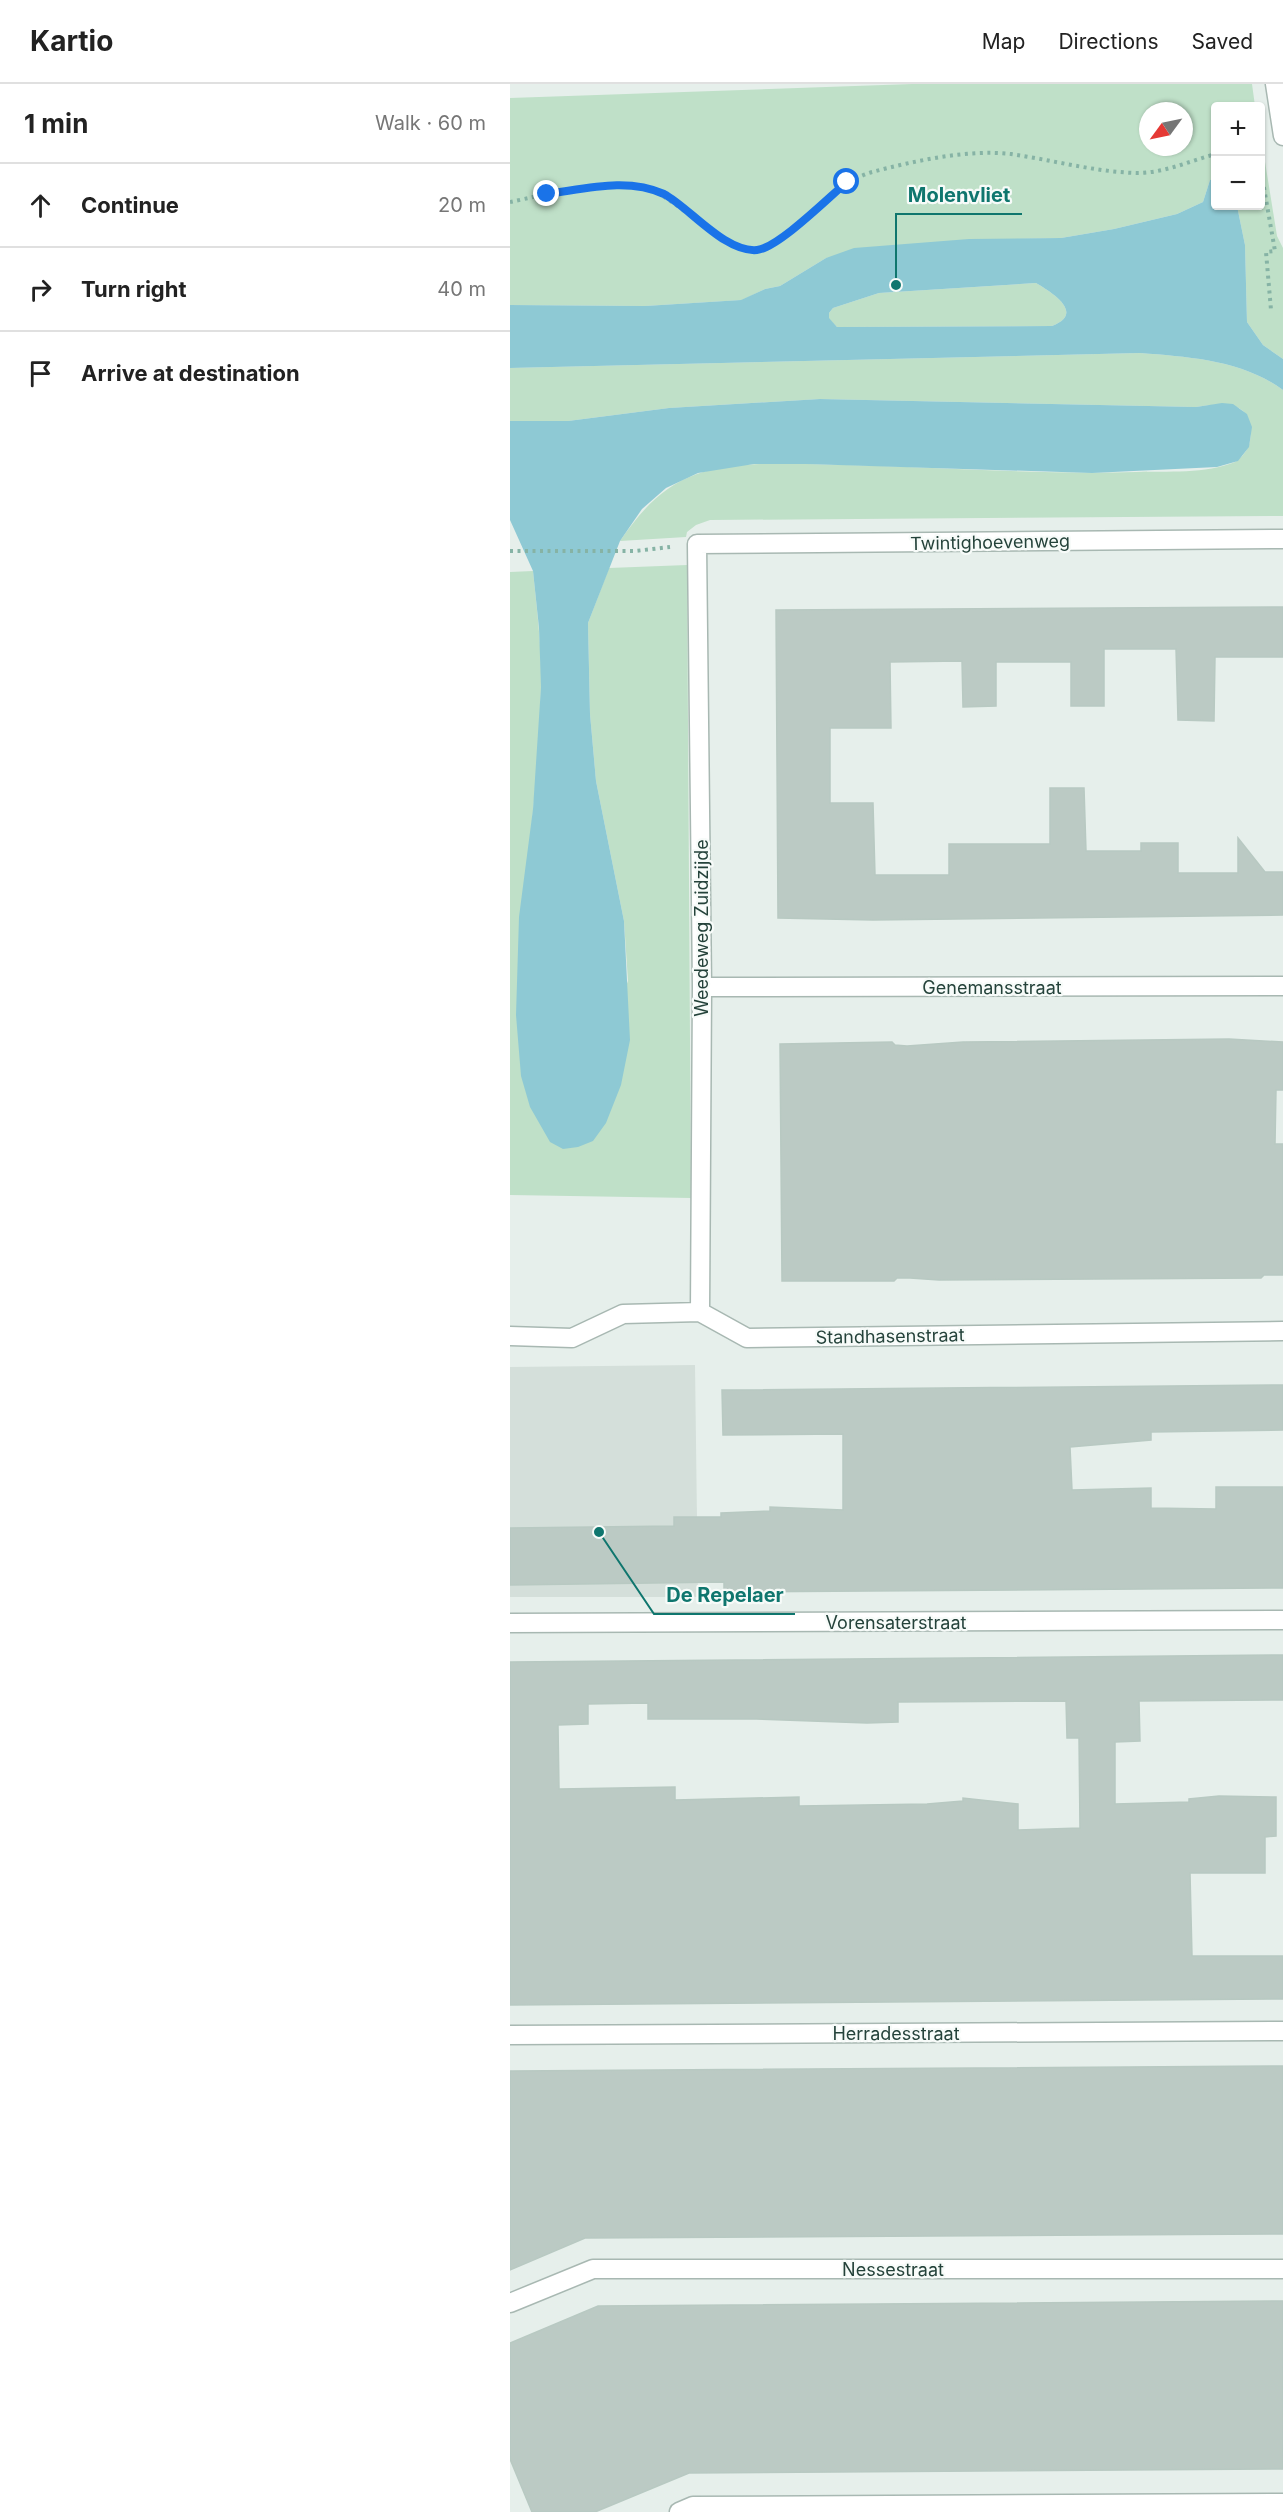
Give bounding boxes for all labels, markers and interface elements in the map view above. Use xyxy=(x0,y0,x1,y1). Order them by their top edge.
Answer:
text: Kartio xyxy=(30,24,113,58)
text: Map xyxy=(982,29,1025,54)
text: Directions xyxy=(1058,29,1159,54)
text: Saved xyxy=(1192,29,1253,54)
north arrow xyxy=(1139,102,1193,156)
map controls xyxy=(1211,102,1265,210)
button: + xyxy=(1211,102,1265,156)
text: 1 min xyxy=(24,108,88,139)
text: Walk · 60 m xyxy=(375,111,486,135)
button: − xyxy=(1211,156,1265,210)
route start xyxy=(833,168,859,194)
callout: Molenvliet xyxy=(896,176,1022,214)
route end xyxy=(533,180,559,206)
text: Molenvliet xyxy=(908,183,1010,207)
icon: ahead xyxy=(24,189,57,222)
text: Continue xyxy=(81,192,179,218)
text: 20 m xyxy=(438,193,486,217)
icon: right xyxy=(24,273,57,306)
text: Turn right xyxy=(81,276,187,302)
text: 40 m xyxy=(437,277,486,301)
icon: arrive xyxy=(24,357,57,390)
text: Arrive at destination xyxy=(81,360,300,386)
street label: Twintighoevenweg xyxy=(910,530,1070,554)
street label: Weedeweg Zuidzijde xyxy=(691,839,712,1017)
street label: Genemansstraat xyxy=(922,977,1062,998)
street label: Standhasenstraat xyxy=(815,1324,965,1348)
callout: De Repelaer xyxy=(654,1576,795,1614)
text: De Repelaer xyxy=(666,1583,784,1607)
street label: Vorensaterstraat xyxy=(826,1612,966,1633)
street label: Herradesstraat xyxy=(832,2023,960,2044)
street label: Nessestraat xyxy=(842,2259,944,2280)

